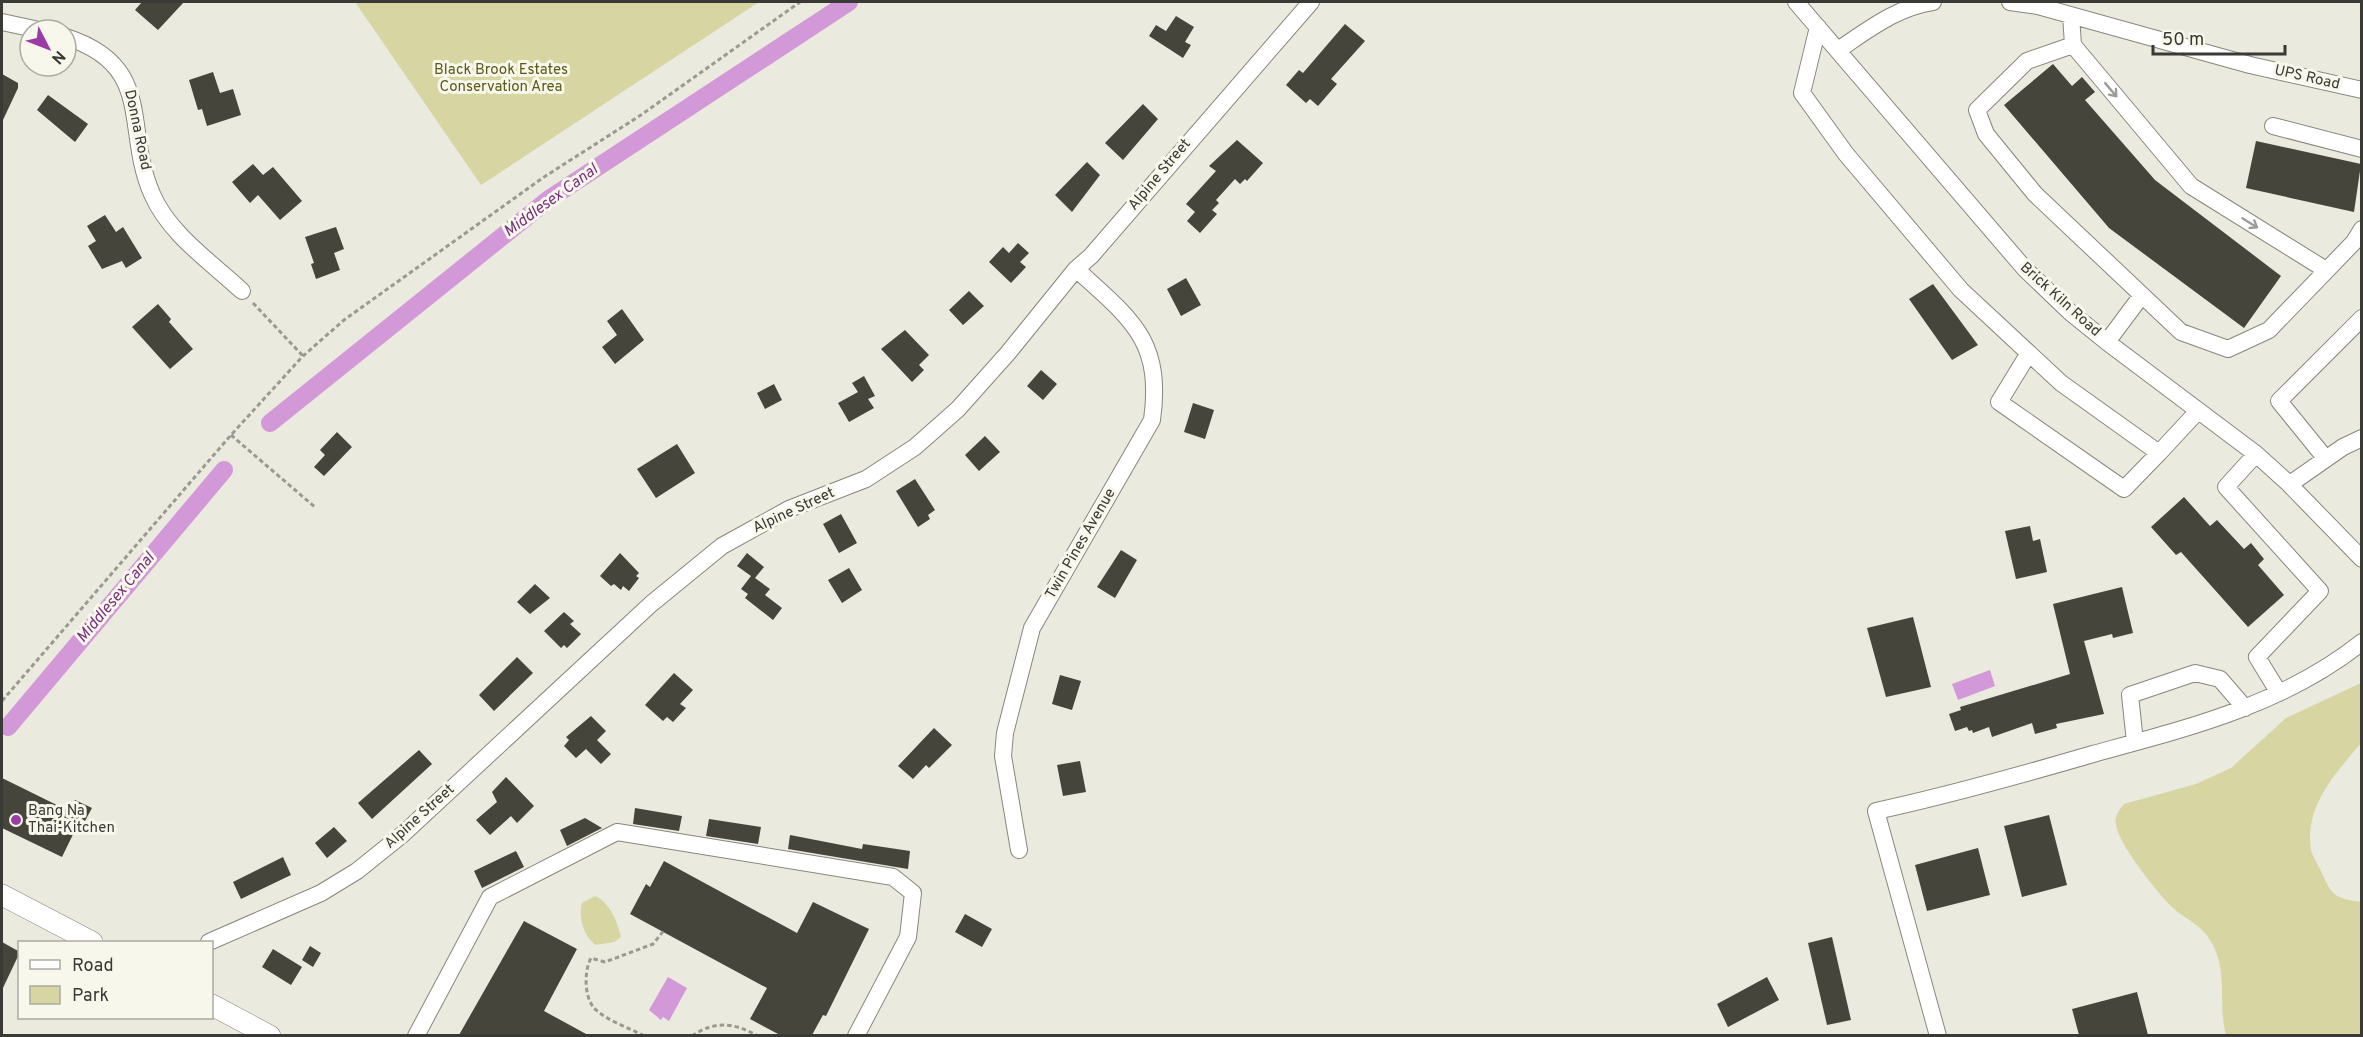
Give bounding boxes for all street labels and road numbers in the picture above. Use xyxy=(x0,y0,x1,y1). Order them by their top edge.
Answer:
street label: UPS Road xyxy=(2272,61,2342,95)
street label: Donna Road xyxy=(119,88,155,172)
street label: Alpine Street xyxy=(1124,135,1196,215)
street label: Brick Kiln Road xyxy=(2015,259,2105,341)
street label: Alpine Street xyxy=(750,484,838,538)
street label: Twin Pines Avenue xyxy=(1042,485,1120,603)
street label: Alpine Street xyxy=(381,781,459,853)

